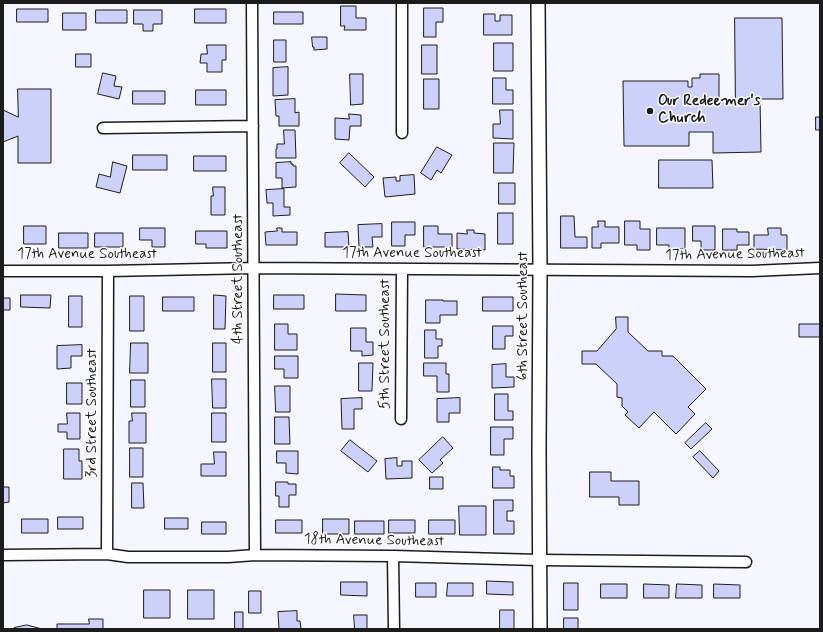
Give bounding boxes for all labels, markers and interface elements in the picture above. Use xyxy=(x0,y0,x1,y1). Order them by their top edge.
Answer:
place label: Our Redeemer's Church xyxy=(658,93,760,128)
marker: Our Redeemer's Church xyxy=(645,106,655,116)
street label: 4th Street Southeast xyxy=(230,214,248,344)
street label: 17th Avenue Southeast xyxy=(342,245,482,263)
street label: 17th Avenue Southeast xyxy=(665,245,805,265)
street label: 17th Avenue Southeast xyxy=(17,246,157,264)
street label: 6th Street Southeast xyxy=(515,251,533,381)
street label: 5th Street Southeast xyxy=(377,279,395,409)
street label: 3rd Street Southeast xyxy=(84,348,102,478)
street label: 18th Avenue Southeast xyxy=(304,531,444,551)

